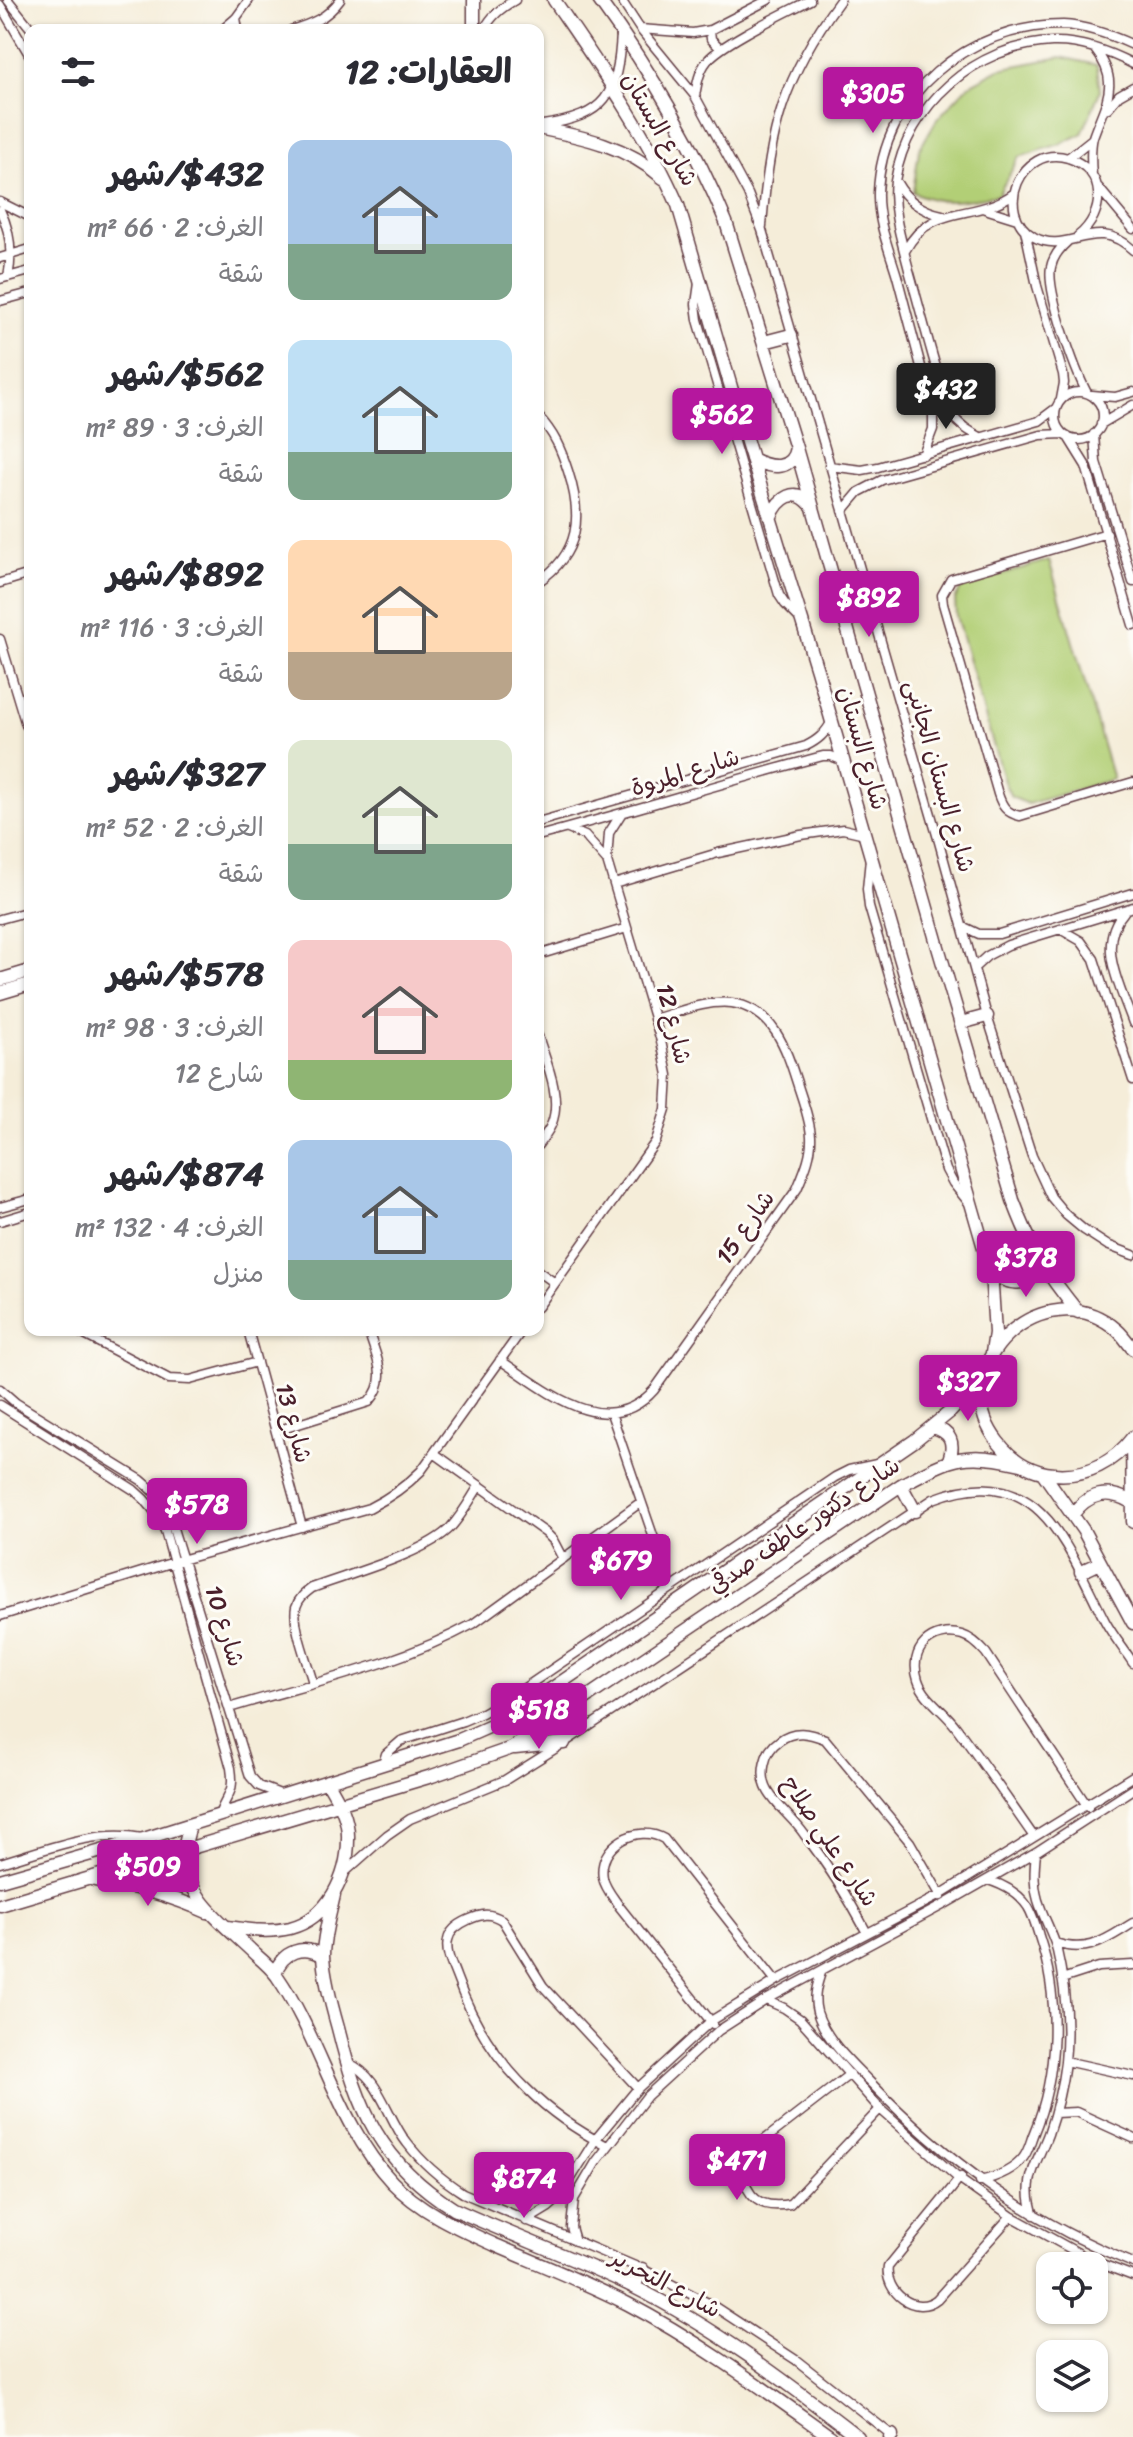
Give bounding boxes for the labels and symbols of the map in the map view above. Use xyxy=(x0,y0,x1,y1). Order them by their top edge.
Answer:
street label: شارع البستان xyxy=(610,63,710,195)
pin: $305 xyxy=(826,67,920,135)
pin: $432 xyxy=(899,363,993,431)
pin: $562 xyxy=(675,388,769,456)
pin: $892 xyxy=(822,571,916,639)
street label: شارع البستان الجانبى xyxy=(892,675,988,877)
street label: شارع البستان xyxy=(825,681,901,815)
street label: شارع المروة xyxy=(625,736,745,808)
street label: شارع 12 xyxy=(644,979,704,1069)
street label: شارع 15 xyxy=(704,1181,786,1273)
pin: $378 xyxy=(979,1231,1073,1299)
pin: $327 xyxy=(921,1355,1015,1423)
street label: شارع 13 xyxy=(263,1378,325,1468)
street label: شارع دكتور عاطف صدقي xyxy=(699,1445,909,1605)
pin: $578 xyxy=(150,1478,244,1546)
pin: $679 xyxy=(574,1534,668,1602)
street label: شارع 10 xyxy=(193,1580,257,1672)
pin: $518 xyxy=(492,1683,586,1751)
street label: شارع علي صلاح xyxy=(770,1766,890,1916)
pin: $509 xyxy=(101,1840,195,1908)
pin: $471 xyxy=(690,2134,784,2202)
pin: $874 xyxy=(477,2152,571,2220)
street label: شارع التحرير xyxy=(601,2235,729,2330)

